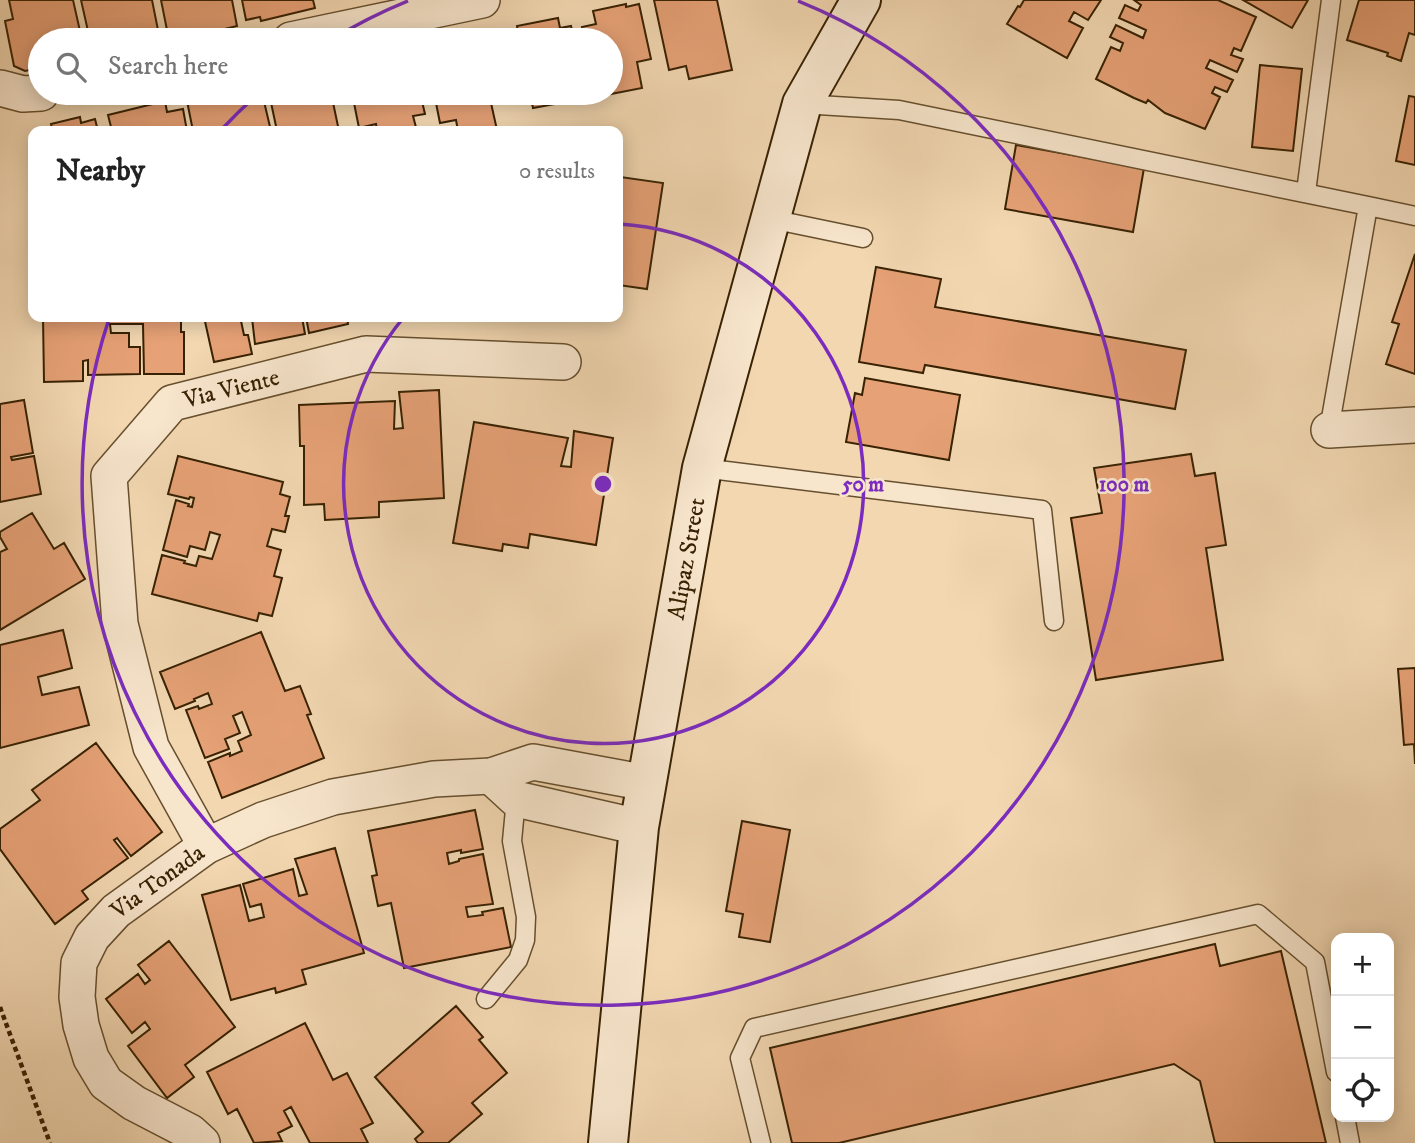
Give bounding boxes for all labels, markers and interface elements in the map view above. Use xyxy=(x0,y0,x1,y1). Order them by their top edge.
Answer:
search box xyxy=(28,28,623,105)
icon: search xyxy=(52,48,90,86)
text: Search here xyxy=(108,50,228,83)
text: Nearby xyxy=(56,153,145,190)
text: 0 results xyxy=(519,157,595,186)
street label: Via Viente xyxy=(179,362,283,416)
centre of rings xyxy=(591,472,615,496)
text: 50 m xyxy=(841,472,884,498)
text: 100 m xyxy=(1099,472,1149,498)
street label: Alipaz Street xyxy=(662,495,713,622)
street label: Via Tonada xyxy=(104,838,211,927)
map controls xyxy=(1331,933,1394,1122)
button: + xyxy=(1331,933,1394,996)
button: − xyxy=(1331,996,1394,1059)
button: locate xyxy=(1331,1059,1394,1122)

